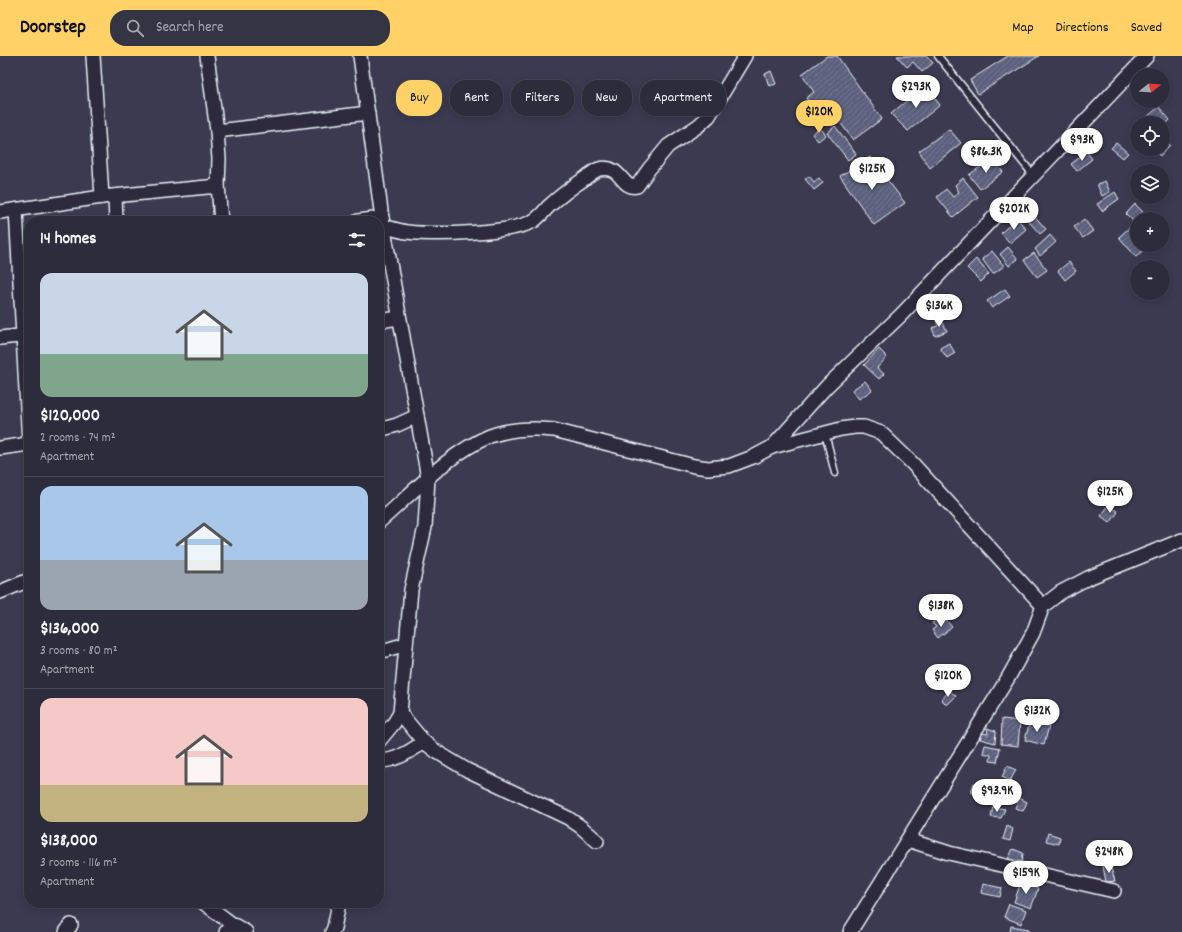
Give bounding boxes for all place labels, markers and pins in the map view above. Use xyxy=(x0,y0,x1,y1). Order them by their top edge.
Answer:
pin: $293K xyxy=(888,75,944,109)
pin: $120K xyxy=(791,100,847,134)
pin: $93K xyxy=(1058,128,1106,162)
pin: $86.3K xyxy=(953,140,1019,174)
pin: $125K xyxy=(844,157,900,191)
pin: $202K xyxy=(986,197,1042,231)
pin: $136K xyxy=(911,294,967,328)
pin: $125K xyxy=(1082,480,1138,514)
pin: $138K xyxy=(913,594,969,628)
pin: $120K xyxy=(920,664,976,698)
pin: $132K xyxy=(1009,699,1065,733)
pin: $93.9K xyxy=(964,779,1030,813)
pin: $248K xyxy=(1081,840,1137,874)
pin: $159K xyxy=(998,861,1054,895)

